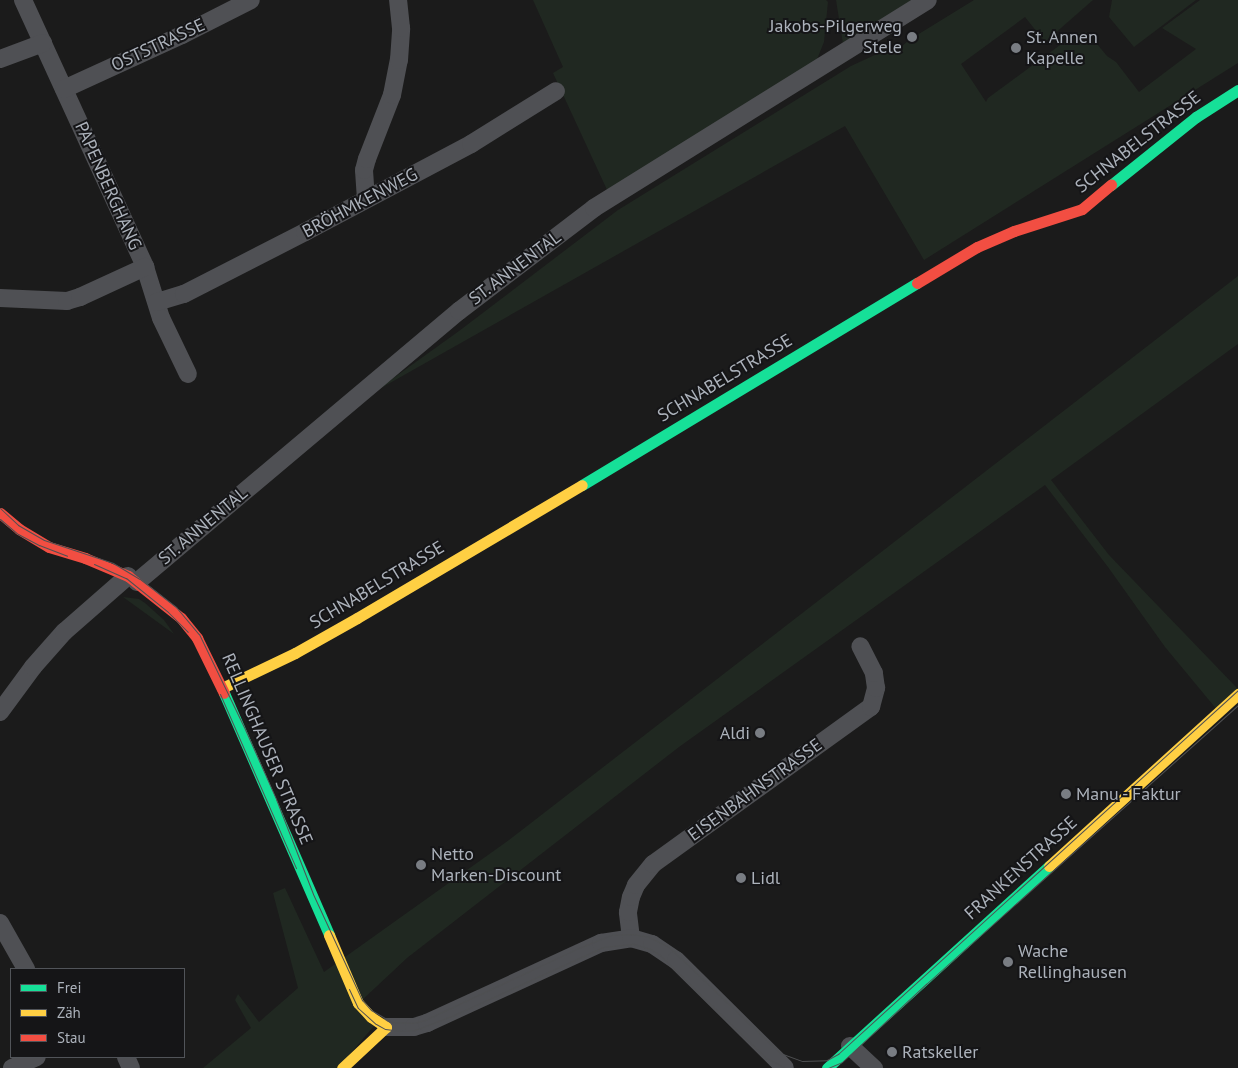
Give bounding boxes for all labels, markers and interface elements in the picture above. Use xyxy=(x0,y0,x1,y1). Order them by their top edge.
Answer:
street label: OSTSTRASSE xyxy=(108,14,208,76)
place label: Jakobs-Pilgerweg Stele xyxy=(769,16,902,58)
place label: St. Annen Kapelle xyxy=(1026,27,1100,70)
marker: Jakobs-Pilgerweg Stele xyxy=(906,31,918,43)
marker: St. Annen Kapelle xyxy=(1010,42,1022,54)
street label: SCHNABELSTRASSE xyxy=(1071,86,1205,198)
street label: PAPENBERGHANG xyxy=(70,119,146,253)
street label: BRÖHMKENWEG xyxy=(299,164,421,242)
street label: ST. ANNENTAL xyxy=(464,226,566,310)
street label: SCHNABELSTRASSE xyxy=(654,329,796,427)
street label: ST. ANNENTAL xyxy=(153,482,253,570)
street label: SCHNABELSTRASSE xyxy=(306,536,448,634)
street label: RELLINGHAUSER STRASSE xyxy=(217,650,317,848)
place label: Aldi xyxy=(720,722,750,744)
marker: Aldi xyxy=(754,727,766,739)
street label: EISENBAHNSTRASSE xyxy=(684,734,826,846)
place label: Manu - Faktur xyxy=(1076,783,1184,805)
marker: Manu - Faktur xyxy=(1060,788,1072,800)
street label: FRANKENSTRASSE xyxy=(960,812,1082,924)
place label: Netto Marken-Discount xyxy=(431,844,561,886)
marker: Netto Marken-Discount xyxy=(415,859,427,871)
place label: Lidl xyxy=(751,867,780,889)
marker: Lidl xyxy=(735,872,747,884)
place label: Wache Rellinghausen xyxy=(1018,941,1127,984)
marker: Wache Rellinghausen xyxy=(1002,956,1014,968)
legend xyxy=(10,968,185,1058)
text: Frei xyxy=(57,978,82,997)
text: Zäh xyxy=(57,1003,81,1022)
text: Stau xyxy=(57,1028,86,1047)
place label: Ratskeller xyxy=(902,1041,978,1063)
marker: Ratskeller xyxy=(886,1046,898,1058)

